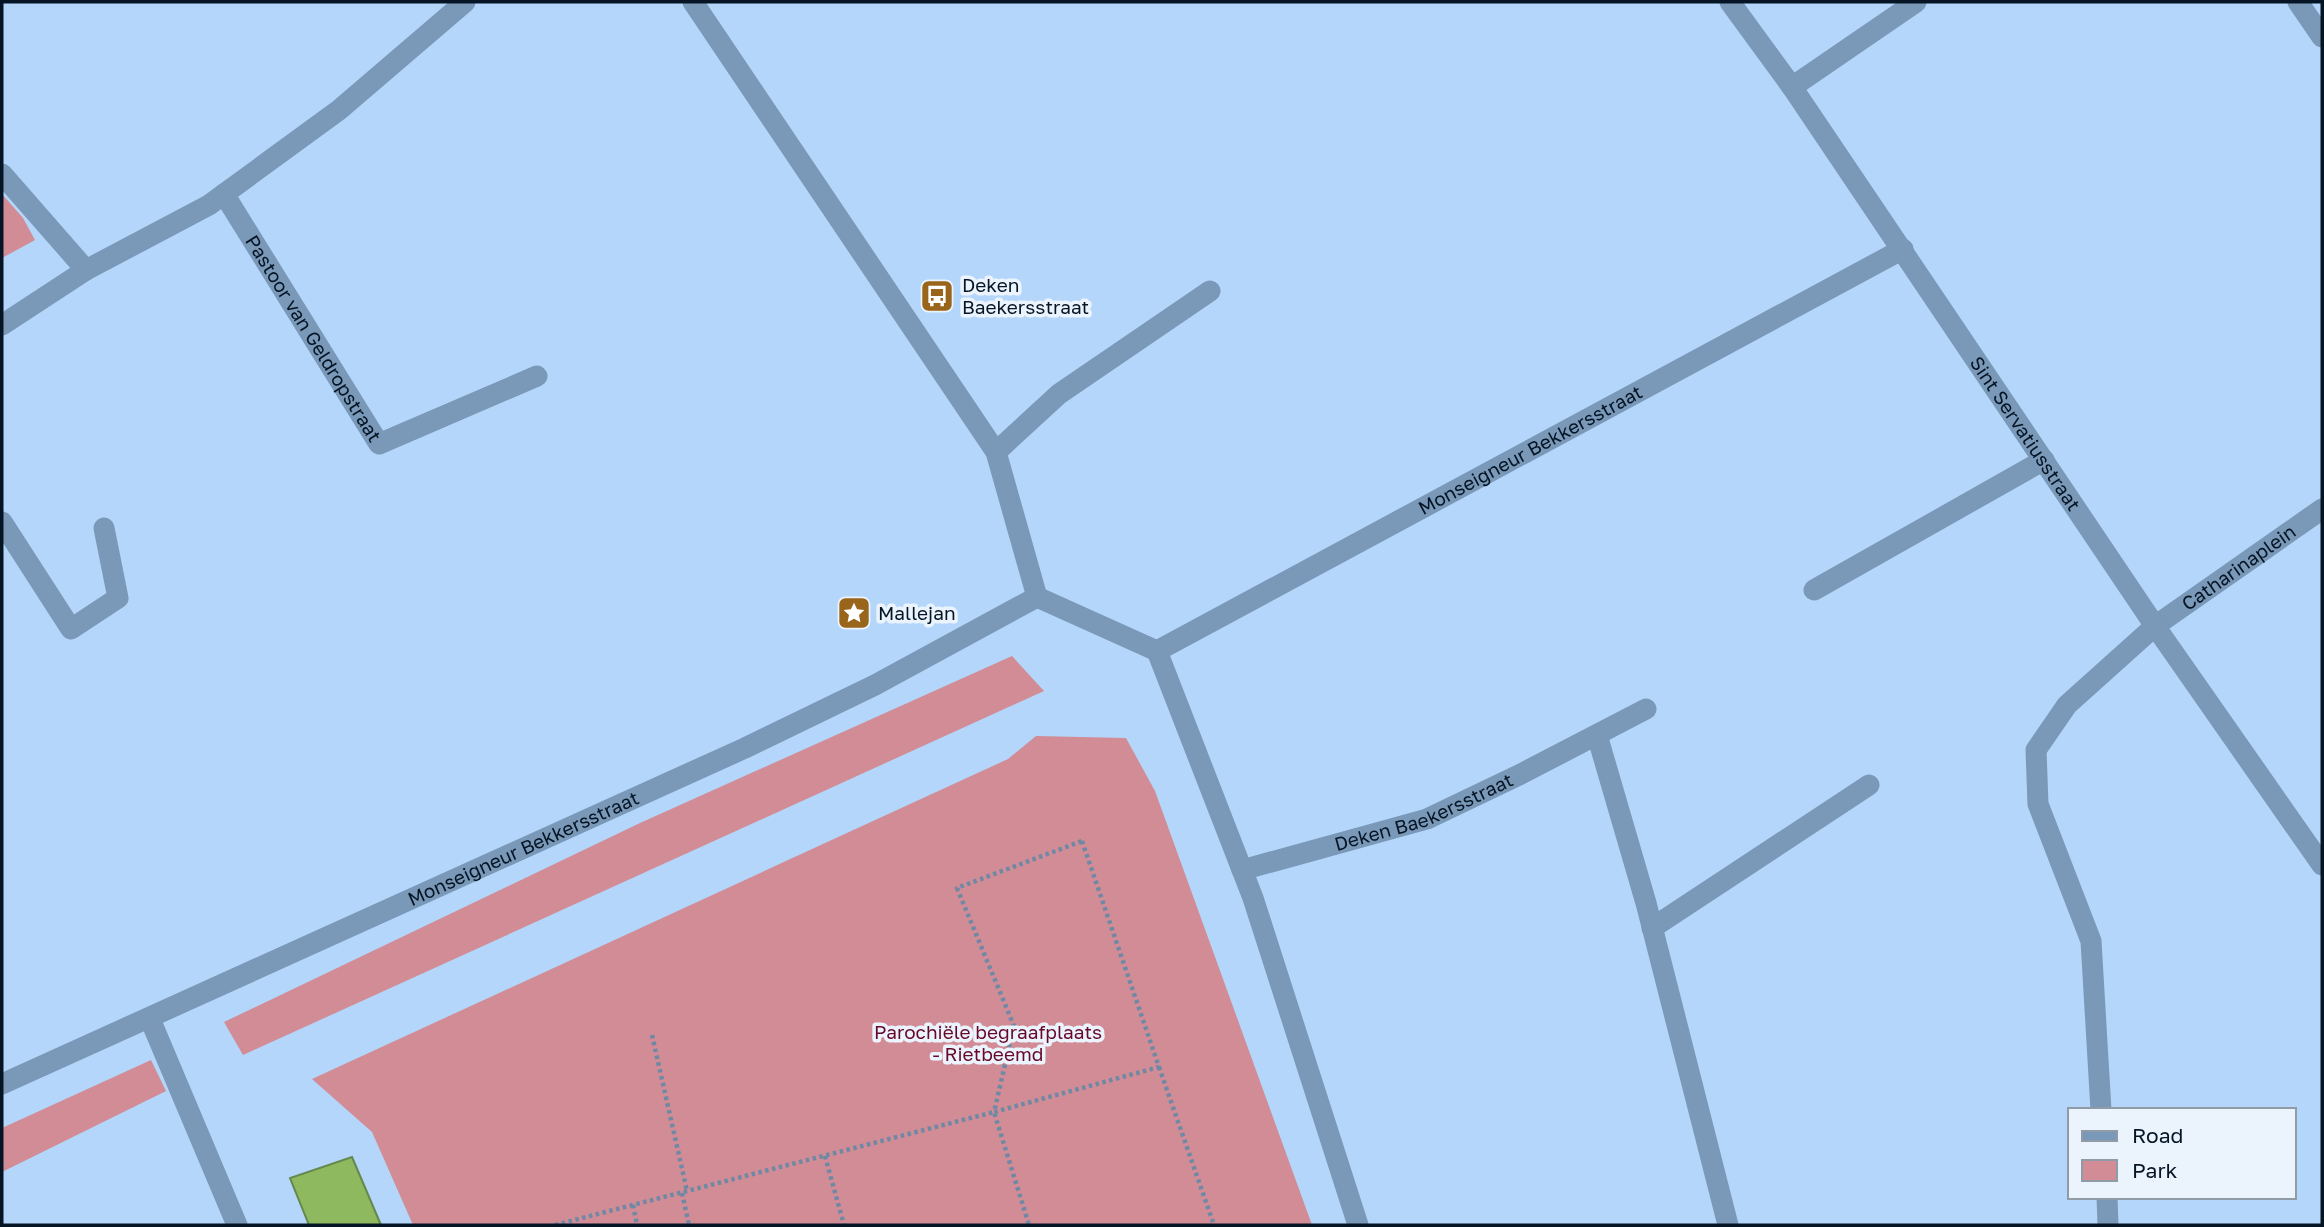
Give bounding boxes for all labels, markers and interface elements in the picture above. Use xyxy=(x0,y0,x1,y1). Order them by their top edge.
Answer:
street label: Pastoor van Geldropstraat xyxy=(241,231,387,446)
place label: Deken Baekersstraat xyxy=(962,273,1089,318)
bus stop icon: Deken Baekersstraat xyxy=(918,277,956,315)
street label: Sint Servatiusstraat xyxy=(1966,352,2086,515)
street label: Monseigneur Bekkersstraat xyxy=(1414,380,1646,519)
street label: Catharinaplein xyxy=(2177,519,2300,615)
place icon: Mallejan xyxy=(835,594,873,632)
place label: Mallejan xyxy=(878,601,956,624)
street label: Deken Baekersstraat xyxy=(1332,768,1516,855)
street label: Monseigneur Bekkersstraat xyxy=(404,786,642,910)
park label: Parochiële begraafplaats - Rietbeemd xyxy=(874,1020,1102,1065)
legend xyxy=(2068,1108,2296,1199)
text: Road xyxy=(2132,1122,2183,1148)
text: Park xyxy=(2132,1157,2178,1183)

